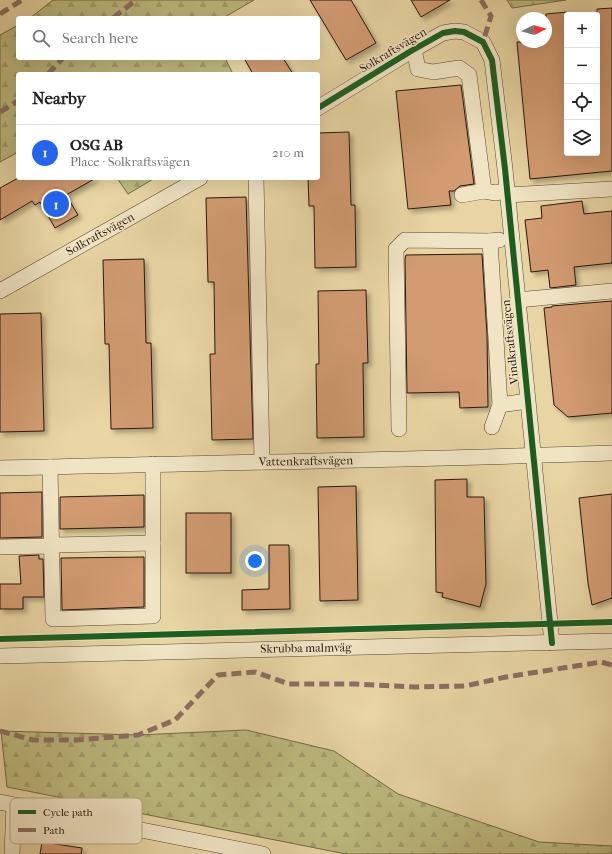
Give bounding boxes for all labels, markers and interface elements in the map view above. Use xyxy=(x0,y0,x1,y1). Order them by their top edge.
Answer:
north arrow xyxy=(516,12,552,48)
map controls xyxy=(564,12,600,156)
button: + xyxy=(564,12,600,48)
search box xyxy=(16,16,320,60)
street label: Solkraftsvägen xyxy=(357,24,429,76)
icon: search xyxy=(30,27,52,49)
text: Search here xyxy=(62,29,138,47)
button: − xyxy=(564,48,600,84)
button: locate xyxy=(564,84,600,120)
text: Nearby xyxy=(32,88,86,108)
button: layers xyxy=(564,120,600,156)
text: OSG AB xyxy=(70,136,123,154)
text: 1 xyxy=(43,145,47,160)
text: 210 m xyxy=(272,145,304,160)
text: Place · Solkraftsvägen xyxy=(70,154,190,169)
pin: 1 xyxy=(43,189,69,219)
street label: Solkraftsvägen xyxy=(63,209,137,259)
street label: Vindkraftsvägen xyxy=(499,299,522,386)
street label: Vattenkraftsvägen xyxy=(258,453,353,469)
your location xyxy=(245,551,265,571)
street label: Skrubba malmväg xyxy=(260,640,352,656)
legend xyxy=(10,798,142,844)
text: Cycle path xyxy=(43,806,94,819)
text: Path xyxy=(43,824,66,837)

